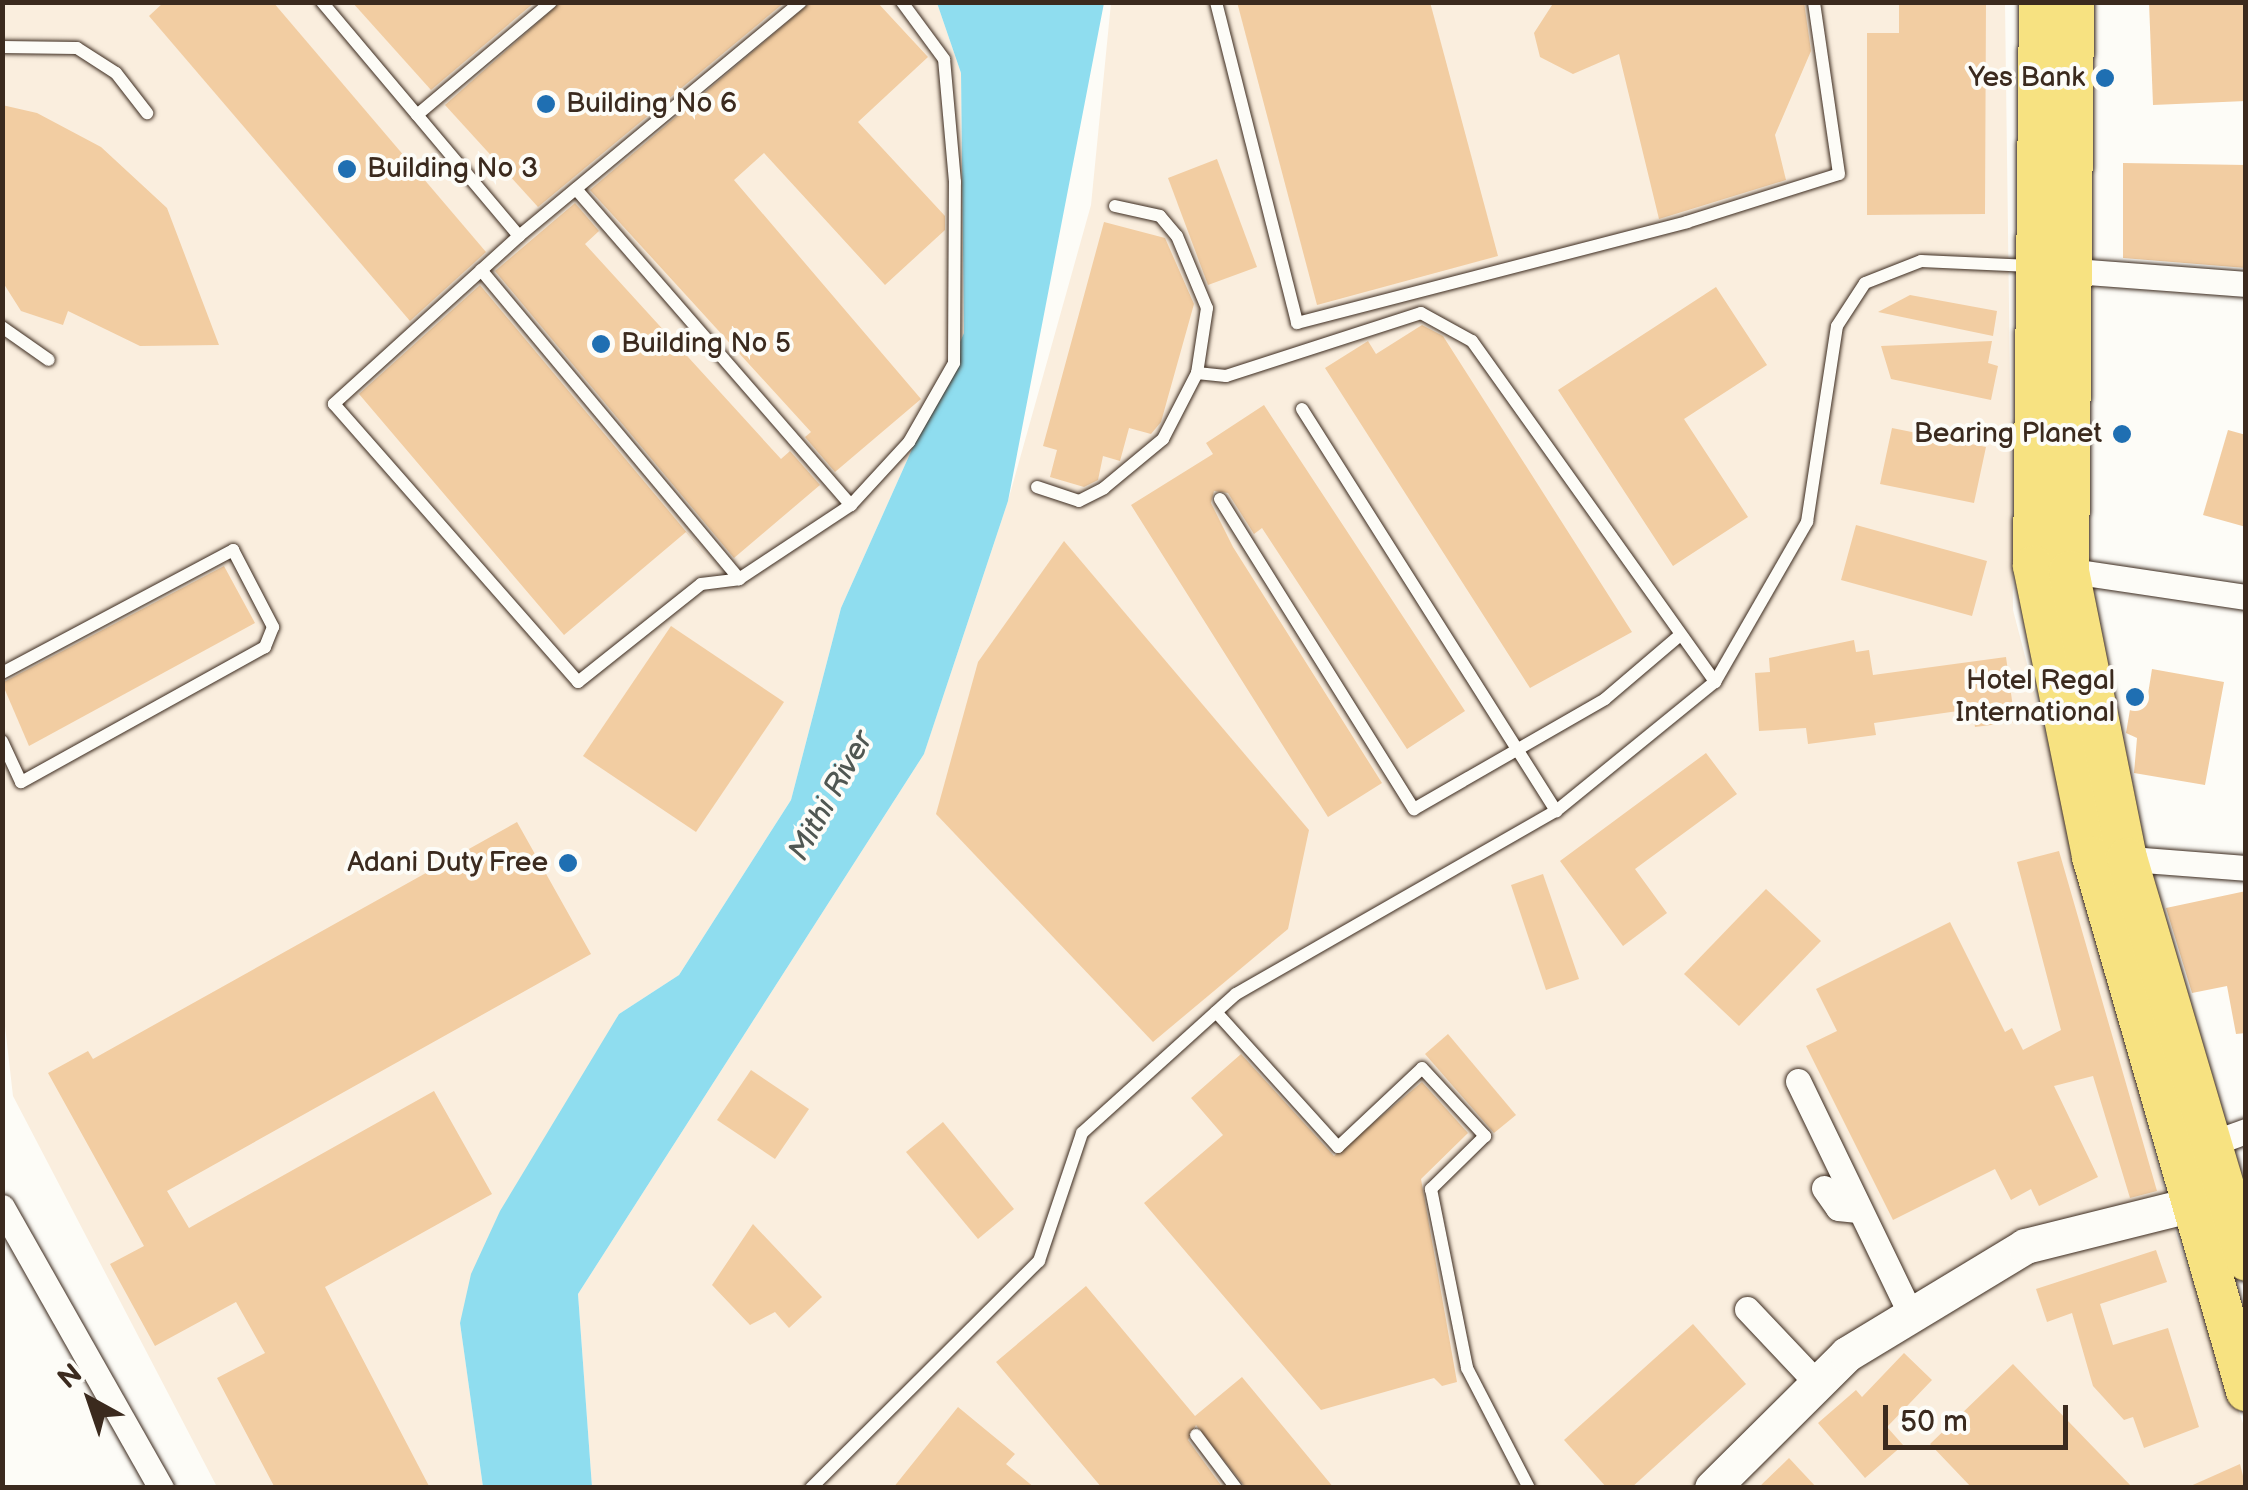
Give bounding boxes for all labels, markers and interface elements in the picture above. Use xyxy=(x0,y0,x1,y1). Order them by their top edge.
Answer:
place label: Yes Bank xyxy=(1968,61,2085,95)
marker: Yes Bank xyxy=(2094,67,2116,89)
place label: Building No 6 xyxy=(566,87,737,121)
marker: Building No 6 xyxy=(535,93,557,115)
place label: Building No 3 xyxy=(367,152,538,186)
marker: Building No 3 xyxy=(336,158,358,180)
place label: Building No 5 xyxy=(621,327,791,361)
marker: Building No 5 xyxy=(590,333,612,355)
place label: Bearing Planet xyxy=(1914,417,2102,451)
marker: Bearing Planet xyxy=(2111,423,2133,445)
place label: Hotel Regal International xyxy=(1955,664,2115,730)
marker: Hotel Regal International xyxy=(2124,686,2146,708)
water label: Mithi River xyxy=(781,725,881,867)
place label: Adani Duty Free xyxy=(345,846,548,880)
marker: Adani Duty Free xyxy=(557,852,579,874)
north arrow xyxy=(40,1350,140,1450)
text: N xyxy=(52,1357,89,1396)
scale bar xyxy=(1888,1385,2073,1447)
text: 50 m xyxy=(1900,1404,1968,1440)

